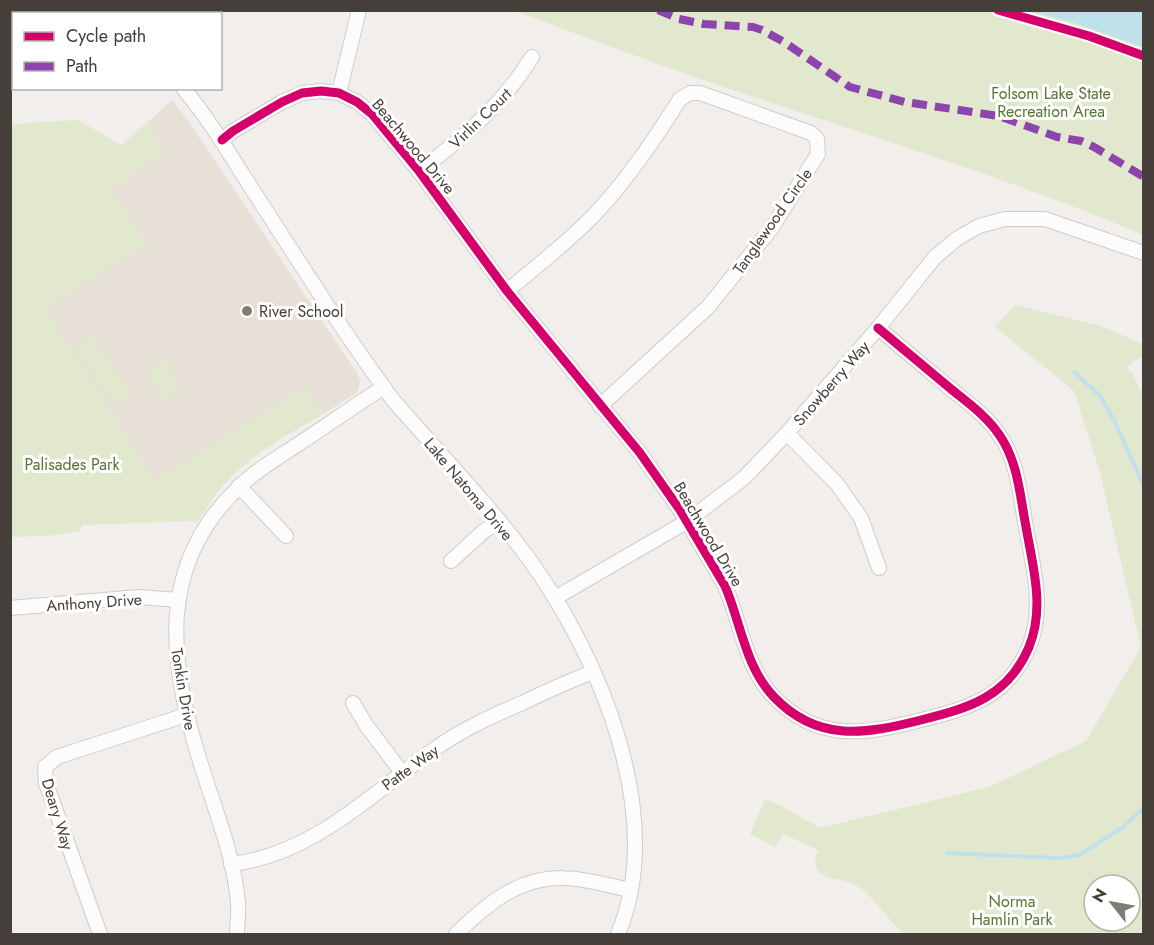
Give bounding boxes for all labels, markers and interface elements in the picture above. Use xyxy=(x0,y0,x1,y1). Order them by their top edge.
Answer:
legend xyxy=(12,12,222,90)
text: Cycle path xyxy=(66,23,146,49)
text: Path xyxy=(66,53,98,79)
park label: Folsom Lake State Recreation Area xyxy=(991,82,1111,123)
street label: Virlin Court xyxy=(444,83,517,154)
street label: Beachwood Drive xyxy=(367,94,460,199)
street label: Tanglewood Circle xyxy=(727,164,818,279)
place label: River School xyxy=(259,300,343,323)
marker: River School xyxy=(240,304,254,318)
street label: Snowberry Way xyxy=(788,335,875,431)
street label: Lake Natoma Drive xyxy=(419,433,519,546)
park label: Palisades Park xyxy=(24,453,121,476)
street label: Beachwood Drive xyxy=(668,478,749,591)
street label: Anthony Drive xyxy=(46,588,143,617)
street label: Tonkin Drive xyxy=(165,646,202,732)
street label: Patte Way xyxy=(377,738,444,796)
street label: Deary Way xyxy=(36,776,80,854)
north arrow xyxy=(1082,873,1142,933)
text: N xyxy=(1086,884,1113,907)
park label: Norma Hamlin Park xyxy=(971,890,1054,931)

